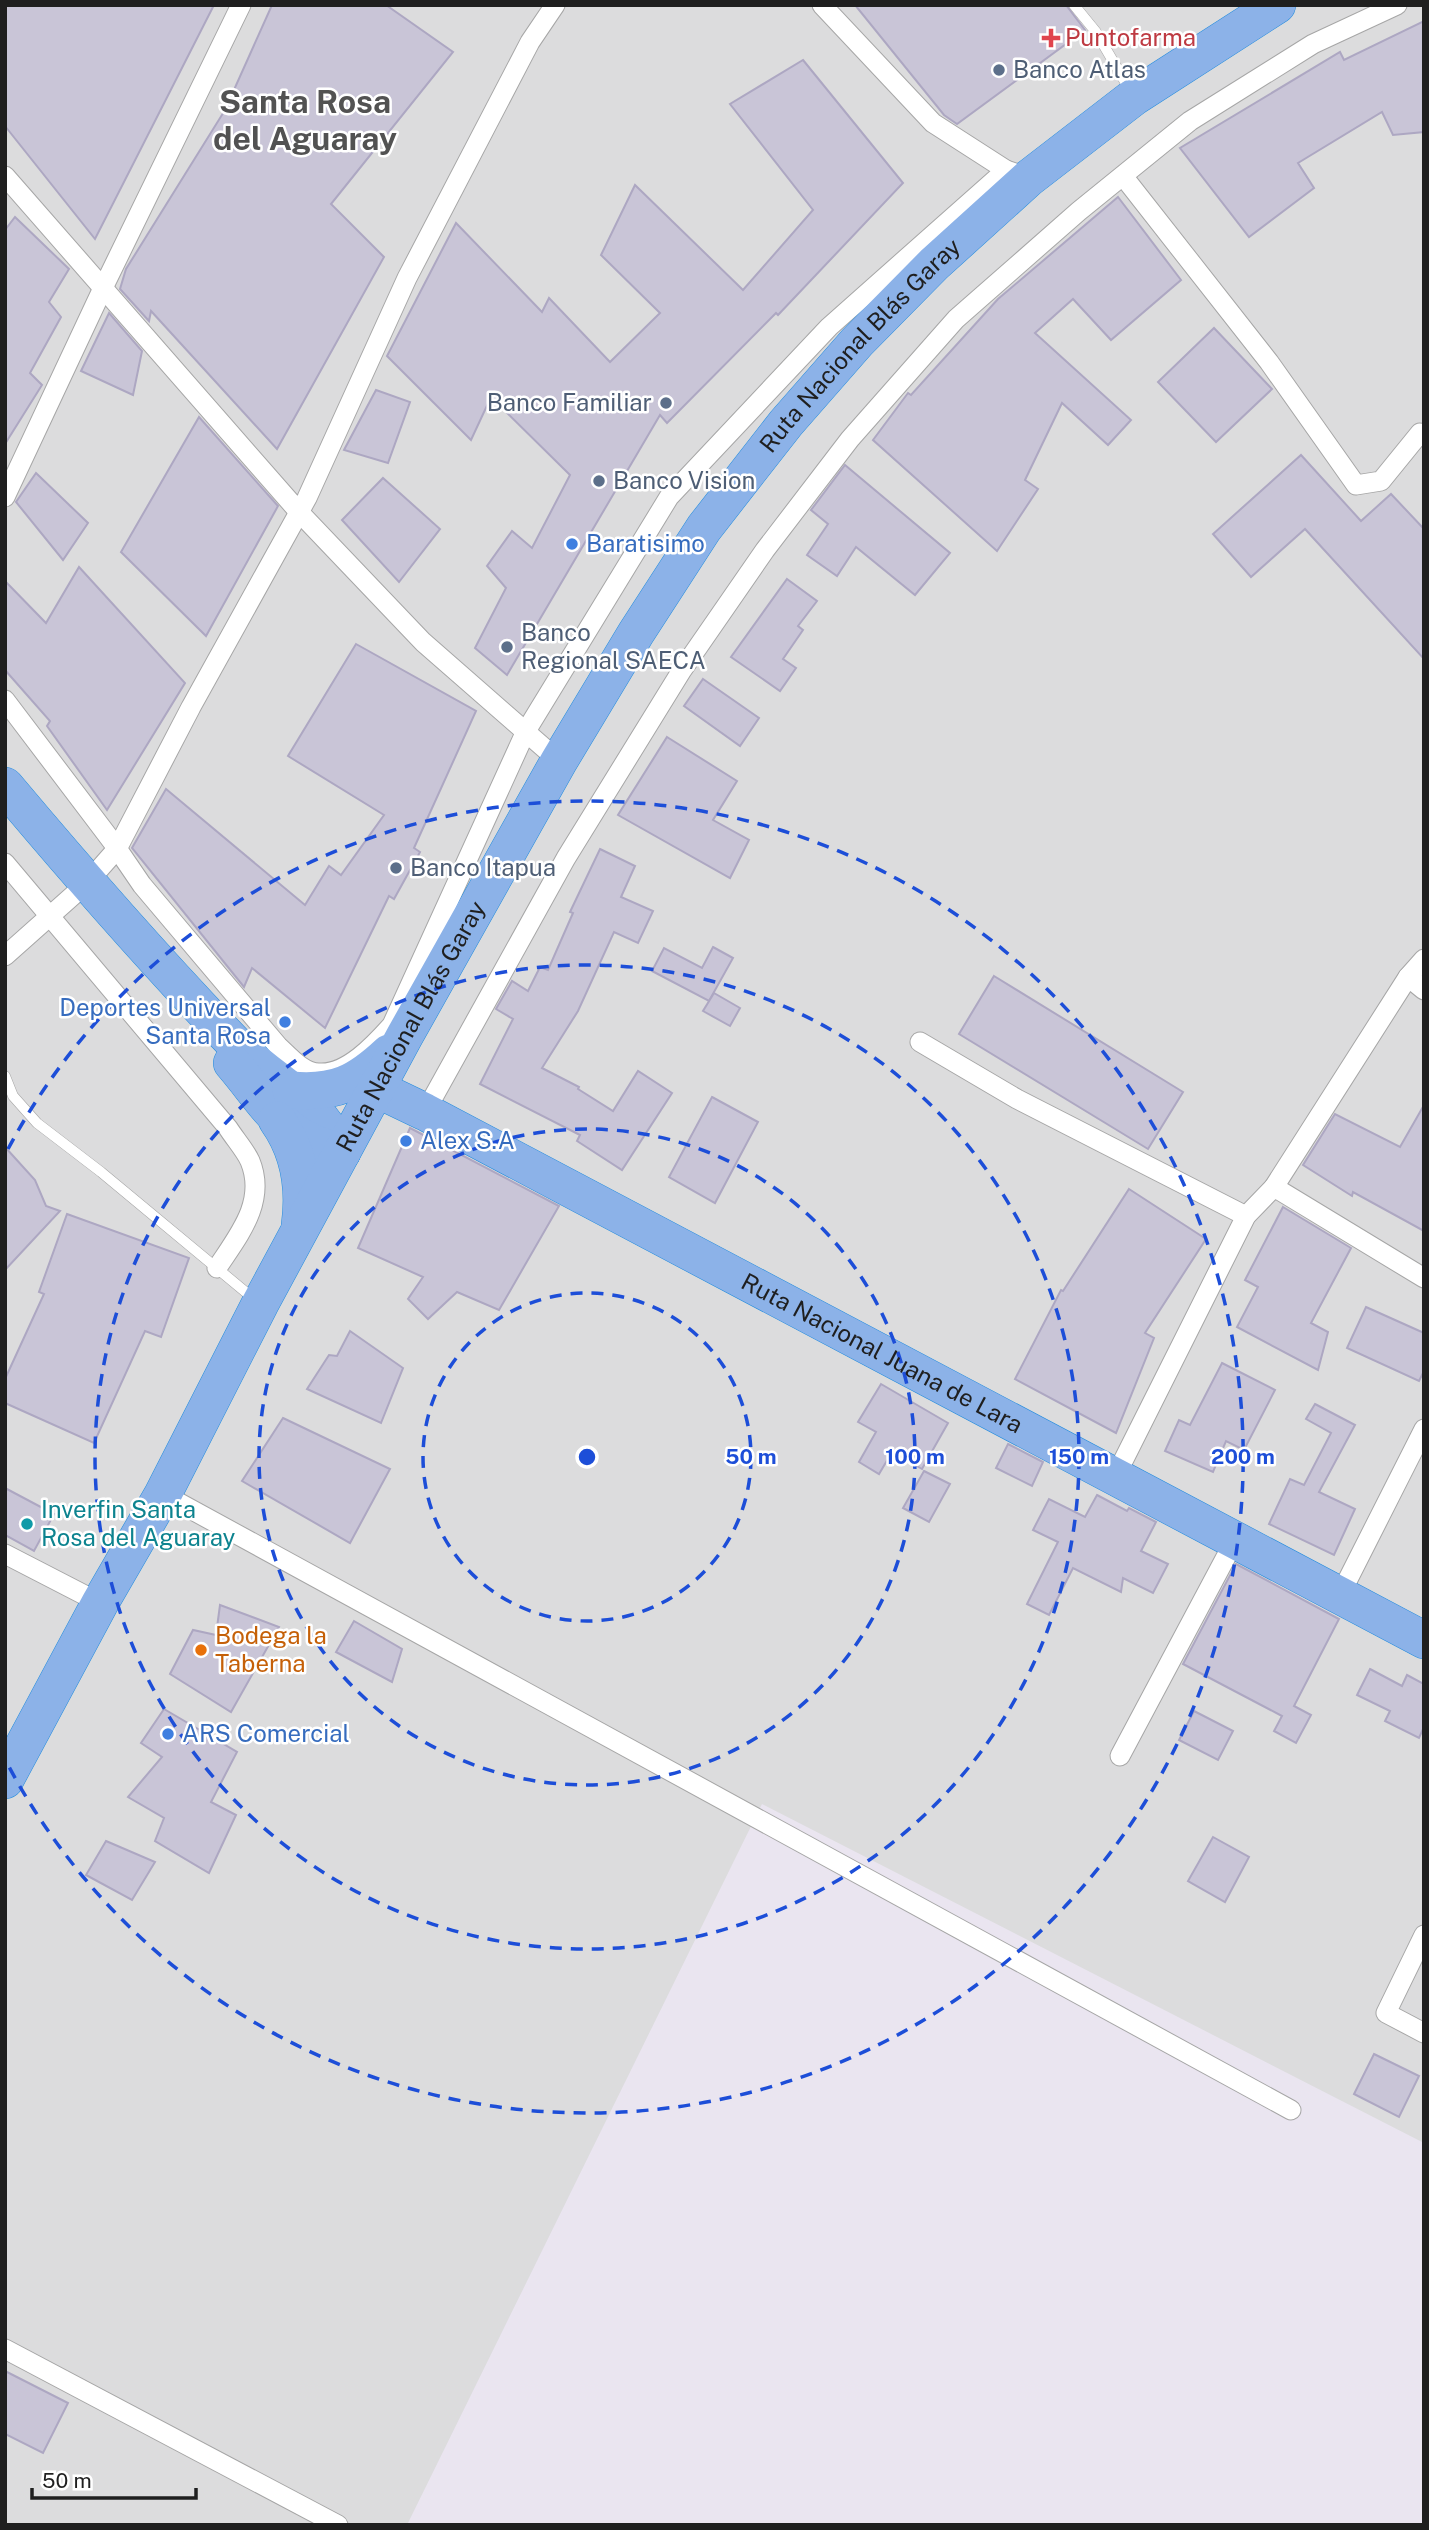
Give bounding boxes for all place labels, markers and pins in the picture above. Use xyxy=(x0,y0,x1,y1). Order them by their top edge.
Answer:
place label: Puntofarma xyxy=(1065,23,1196,51)
marker: Puntofarma xyxy=(1043,30,1059,46)
place label: Banco Atlas xyxy=(1013,55,1146,83)
marker: Banco Atlas xyxy=(991,62,1007,78)
place label: Banco Familiar xyxy=(487,388,652,416)
marker: Banco Familiar xyxy=(658,395,674,411)
place label: Banco Vision xyxy=(613,466,755,494)
marker: Banco Vision xyxy=(591,473,607,489)
place label: Baratisimo xyxy=(586,529,705,557)
marker: Baratisimo xyxy=(564,536,580,552)
place label: Banco Regional SAECA xyxy=(521,618,706,674)
marker: Banco Regional SAECA xyxy=(499,639,515,655)
place label: Banco Itapua xyxy=(410,853,556,881)
marker: Banco Itapua xyxy=(388,860,404,876)
place label: Deportes Universal Santa Rosa xyxy=(59,993,271,1049)
marker: Deportes Universal Santa Rosa xyxy=(277,1014,293,1030)
place label: Alex S.A xyxy=(420,1126,515,1154)
marker: Alex S.A xyxy=(398,1133,414,1149)
centre of rings xyxy=(575,1445,599,1469)
place label: Inverfin Santa Rosa del Aguaray xyxy=(41,1495,236,1551)
marker: Inverfin Santa Rosa del Aguaray xyxy=(19,1516,35,1532)
place label: Bodega la Taberna xyxy=(215,1621,327,1677)
marker: Bodega la Taberna xyxy=(193,1642,209,1658)
place label: ARS Comercial xyxy=(182,1719,350,1747)
marker: ARS Comercial xyxy=(160,1726,176,1742)

